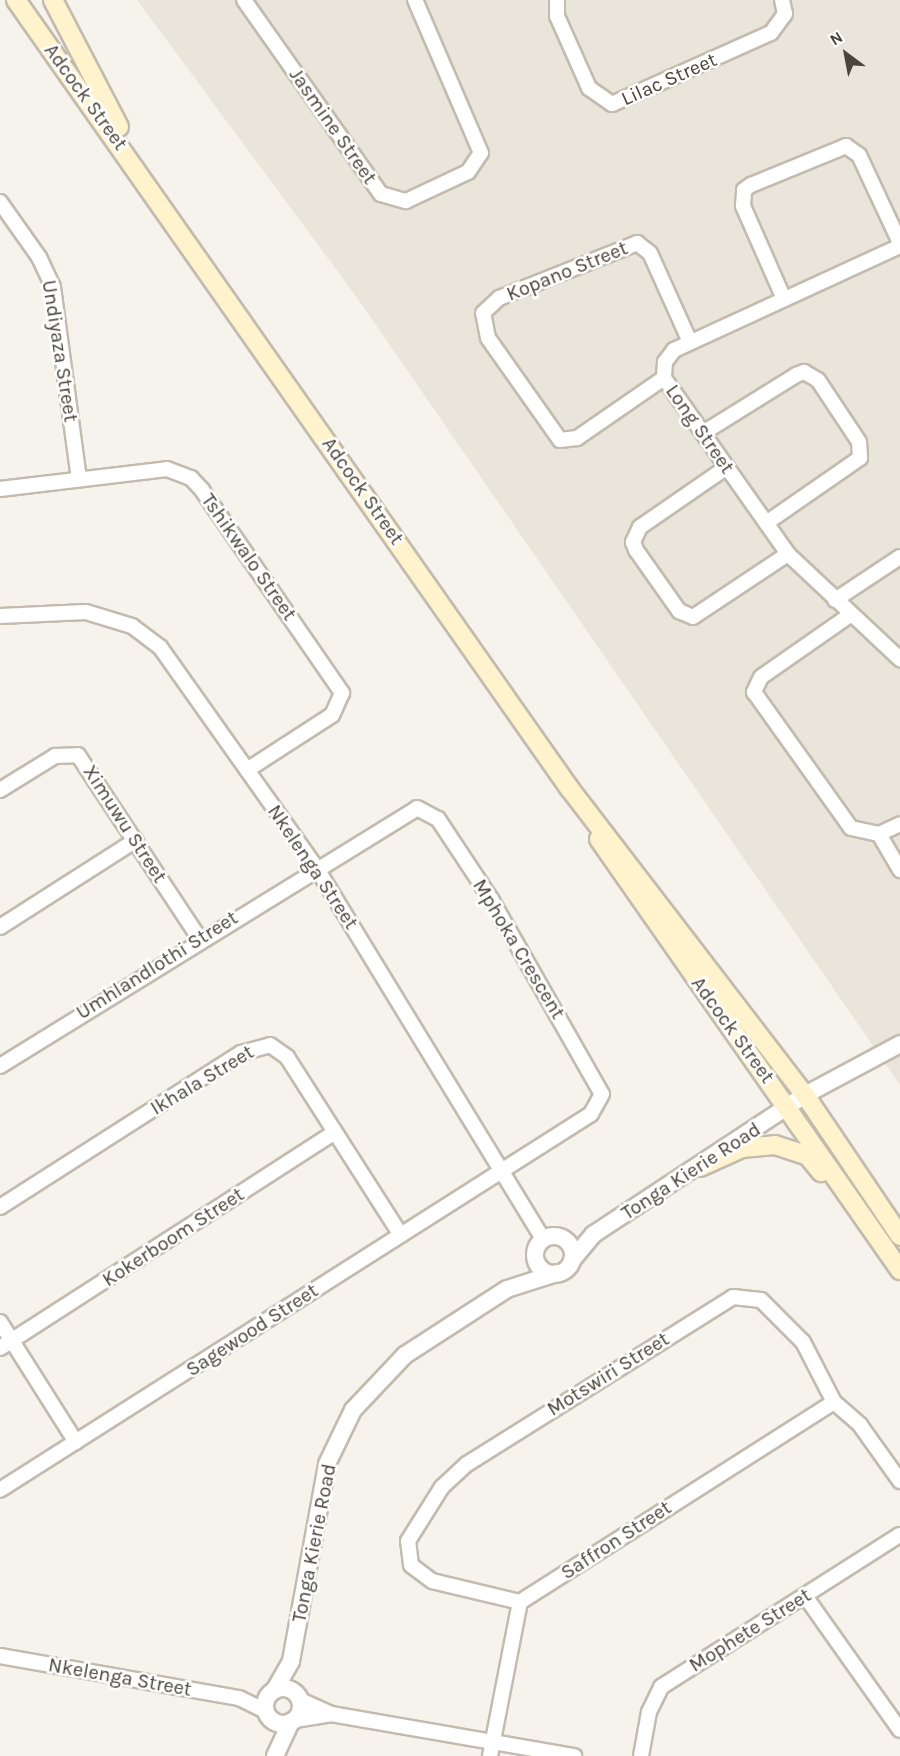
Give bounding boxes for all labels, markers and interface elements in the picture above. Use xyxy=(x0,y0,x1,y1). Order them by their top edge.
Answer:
north arrow xyxy=(816,24,876,84)
text: N xyxy=(826,27,846,49)
street label: Adcock Street xyxy=(39,39,133,155)
street label: Lilac Street xyxy=(618,47,720,111)
street label: Jasmine Street xyxy=(284,63,382,189)
street label: Kopano Street xyxy=(503,236,631,306)
street label: Undiyaza Street xyxy=(37,278,83,424)
street label: Long Street xyxy=(661,380,739,478)
street label: Adcock Street xyxy=(317,433,409,549)
street label: Tshikwalo Street xyxy=(196,489,302,625)
street label: Ximuwu Street xyxy=(78,760,172,888)
street label: Nkelenga Street xyxy=(262,800,364,934)
street label: Mphoka Crescent xyxy=(468,875,570,1023)
street label: Umhlandlothi Street xyxy=(72,906,242,1024)
street label: Adcock Street xyxy=(686,972,780,1088)
street label: Ikhala Street xyxy=(146,1040,258,1120)
street label: Tonga Kierie Road xyxy=(617,1117,765,1225)
street label: Kokerboom Street xyxy=(98,1182,248,1292)
street label: Sagewood Street xyxy=(182,1278,322,1382)
street label: Motswiri Street xyxy=(543,1327,673,1421)
street label: Tonga Kierie Road xyxy=(287,1462,341,1624)
street label: Saffron Street xyxy=(556,1495,676,1585)
street label: Mophete Street xyxy=(685,1583,815,1677)
street label: Nkelenga Street xyxy=(46,1653,194,1701)

